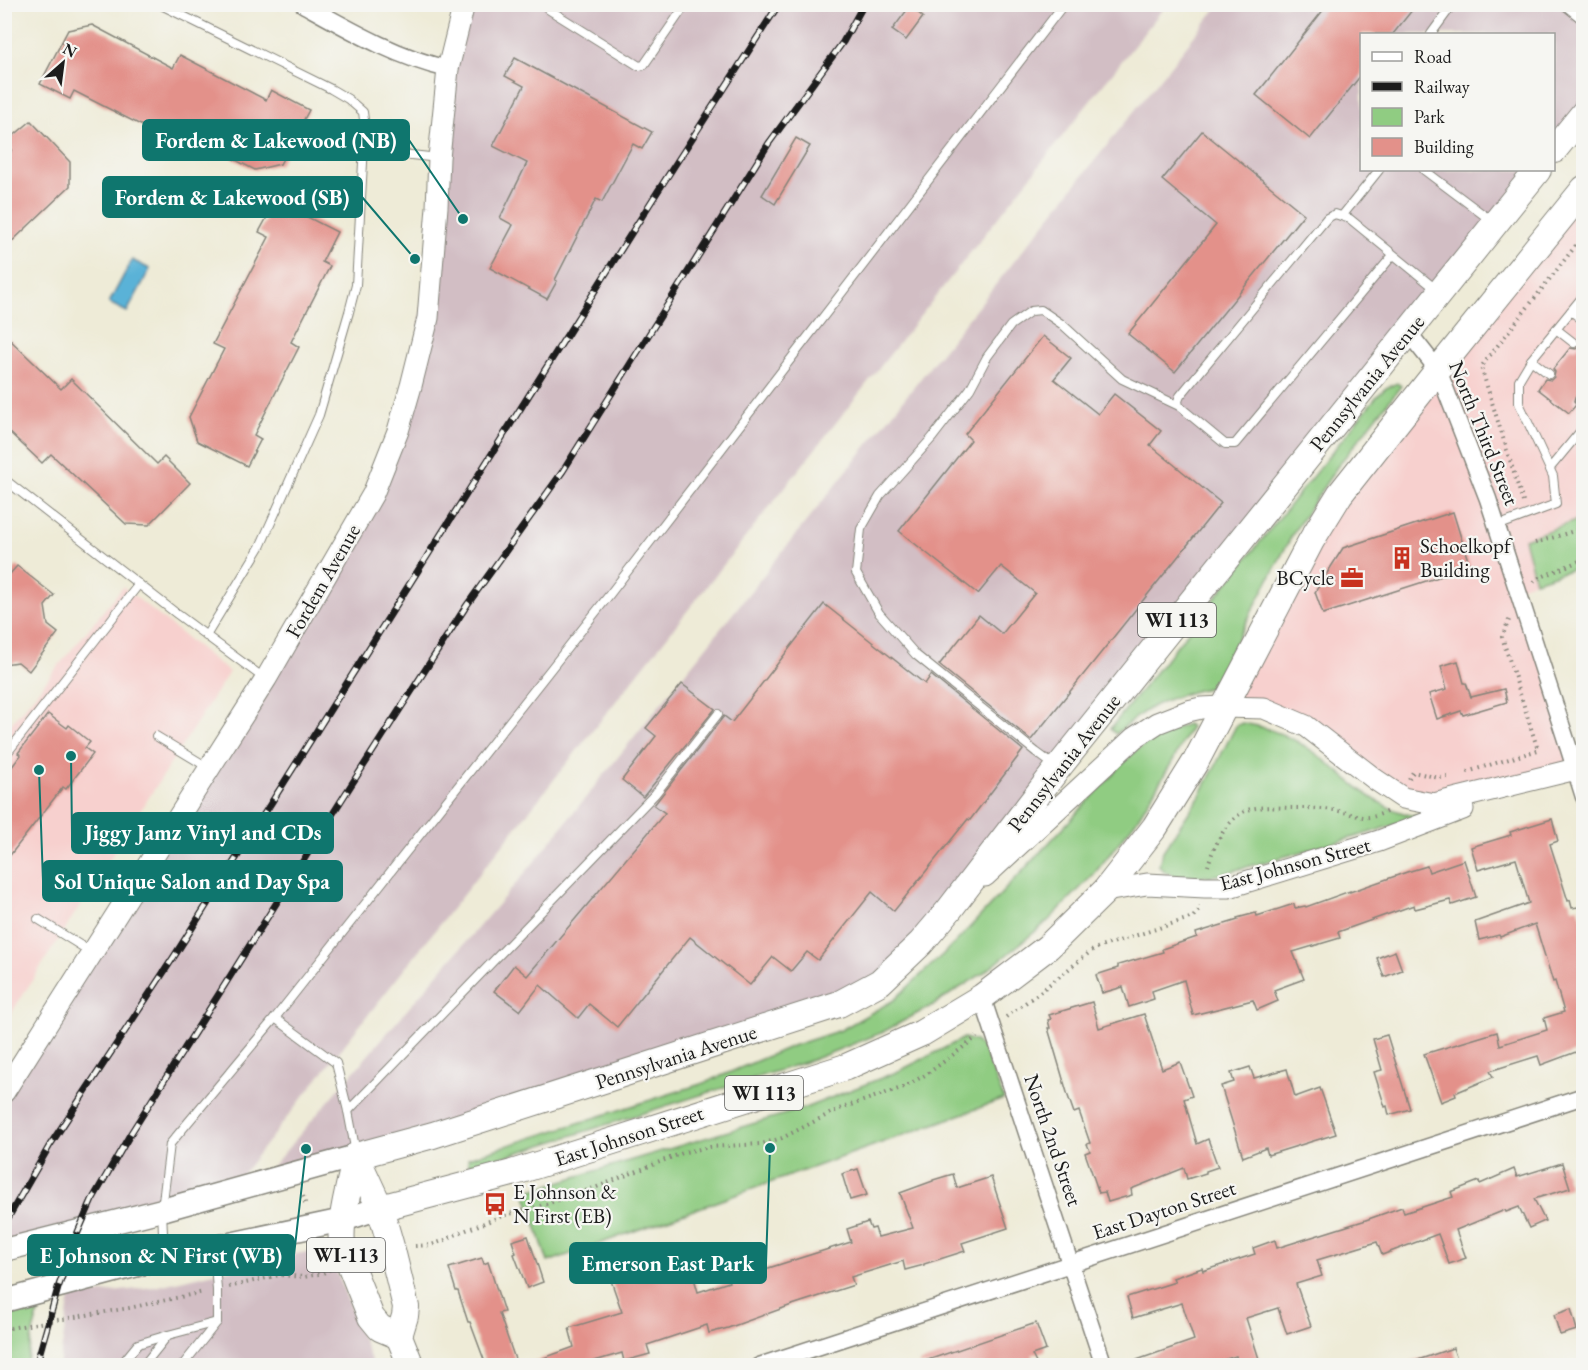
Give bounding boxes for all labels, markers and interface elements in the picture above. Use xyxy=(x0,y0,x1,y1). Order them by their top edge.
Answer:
north arrow xyxy=(33,33,93,93)
legend xyxy=(1360,33,1555,171)
text: N xyxy=(59,38,80,63)
text: Road xyxy=(1414,45,1453,68)
text: Railway xyxy=(1414,75,1470,98)
text: Park xyxy=(1414,105,1445,128)
callout: Fordem & Lakewood (NB) xyxy=(143,120,409,160)
text: Fordem & Lakewood (NB) xyxy=(155,126,397,155)
text: Building xyxy=(1414,135,1474,158)
callout: Fordem & Lakewood (SB) xyxy=(103,177,362,217)
text: Fordem & Lakewood (SB) xyxy=(115,183,349,212)
street label: Pennsylvania Avenue xyxy=(1303,309,1430,456)
street label: North Third Street xyxy=(1443,357,1526,509)
street label: Fordem Avenue xyxy=(279,519,366,643)
place label: Schoelkopf Building xyxy=(1420,532,1513,583)
building icon: Schoelkopf Building xyxy=(1389,545,1415,571)
place label: BCycle xyxy=(1276,564,1334,591)
office icon: BCycle xyxy=(1339,565,1365,591)
road number: WI 113 xyxy=(1138,603,1216,637)
street label: Pennsylvania Avenue xyxy=(1001,688,1126,837)
callout: Jiggy Jamz Vinyl and CDs xyxy=(72,813,333,853)
text: Jiggy Jamz Vinyl and CDs xyxy=(83,818,322,847)
street label: East Johnson Street xyxy=(1217,830,1374,897)
callout: Sol Unique Salon and Day Spa xyxy=(43,861,342,901)
text: Sol Unique Salon and Day Spa xyxy=(54,867,330,896)
street label: Pennsylvania Avenue xyxy=(592,1018,760,1095)
street label: North 2nd Street xyxy=(1018,1070,1089,1210)
road number: WI 113 xyxy=(725,1076,803,1110)
street label: East Johnson Street xyxy=(551,1099,707,1172)
street label: East Dayton Street xyxy=(1089,1174,1239,1245)
place label: E Johnson & N First (EB) xyxy=(513,1178,617,1229)
bus stop icon: E Johnson & N First (EB) xyxy=(482,1191,508,1217)
callout: E Johnson & N First (WB) xyxy=(28,1235,294,1275)
road number: WI-113 xyxy=(307,1238,385,1272)
text: E Johnson & N First (WB) xyxy=(40,1241,282,1270)
callout: Emerson East Park xyxy=(570,1243,766,1283)
text: Emerson East Park xyxy=(582,1249,755,1278)

